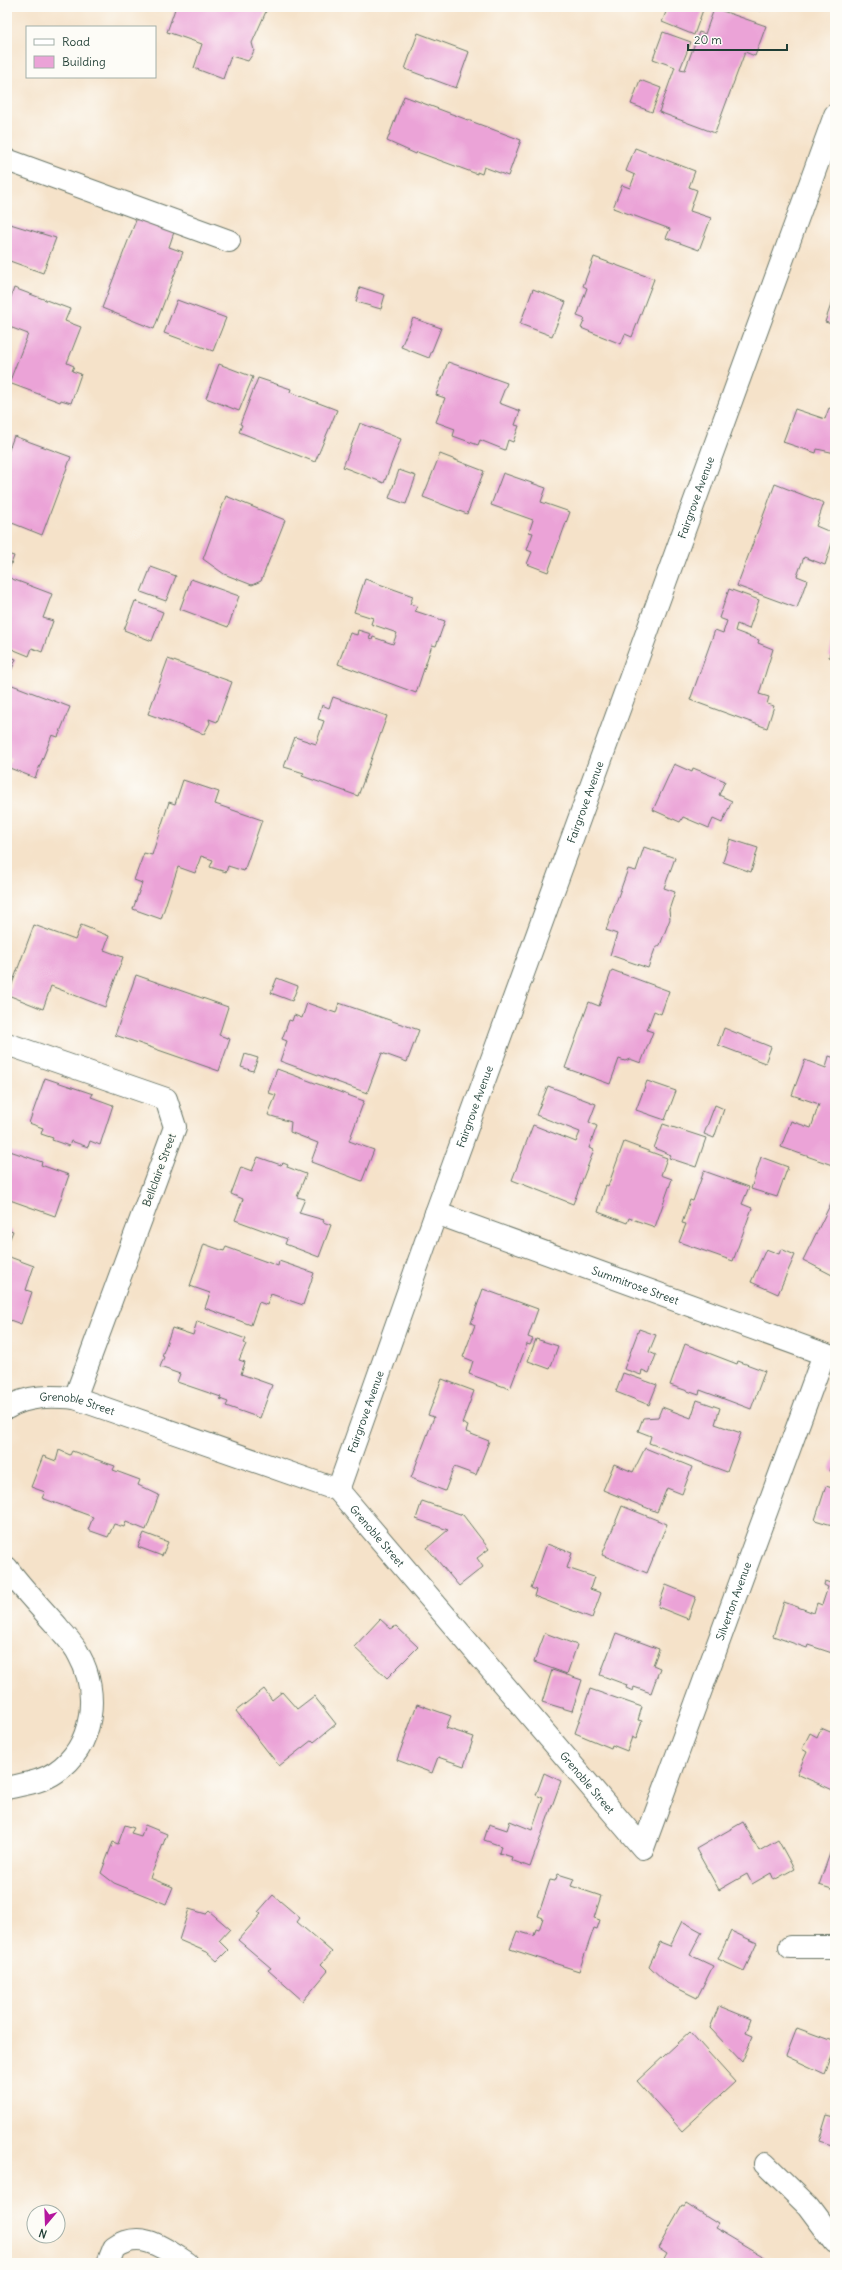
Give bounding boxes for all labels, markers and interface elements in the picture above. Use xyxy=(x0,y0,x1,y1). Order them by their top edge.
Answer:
legend xyxy=(26,26,156,78)
scale bar xyxy=(688,26,787,52)
text: 20 m xyxy=(694,32,722,47)
text: Road xyxy=(62,34,90,49)
text: Building xyxy=(62,54,106,69)
street label: Fairgrove Avenue xyxy=(675,455,717,541)
street label: Fairgrove Avenue xyxy=(564,759,607,845)
street label: Fairgrove Avenue xyxy=(453,1064,496,1150)
street label: Bellclaire Street xyxy=(139,1131,179,1209)
street label: Summitrose Street xyxy=(590,1263,681,1308)
street label: Fairgrove Avenue xyxy=(345,1369,387,1455)
street label: Grenoble Street xyxy=(39,1390,117,1418)
street label: Grenoble Street xyxy=(347,1502,408,1570)
street label: Silverton Avenue xyxy=(713,1560,754,1642)
street label: Grenoble Street xyxy=(557,1749,618,1817)
north arrow xyxy=(26,2204,66,2244)
text: N xyxy=(37,2226,49,2241)

